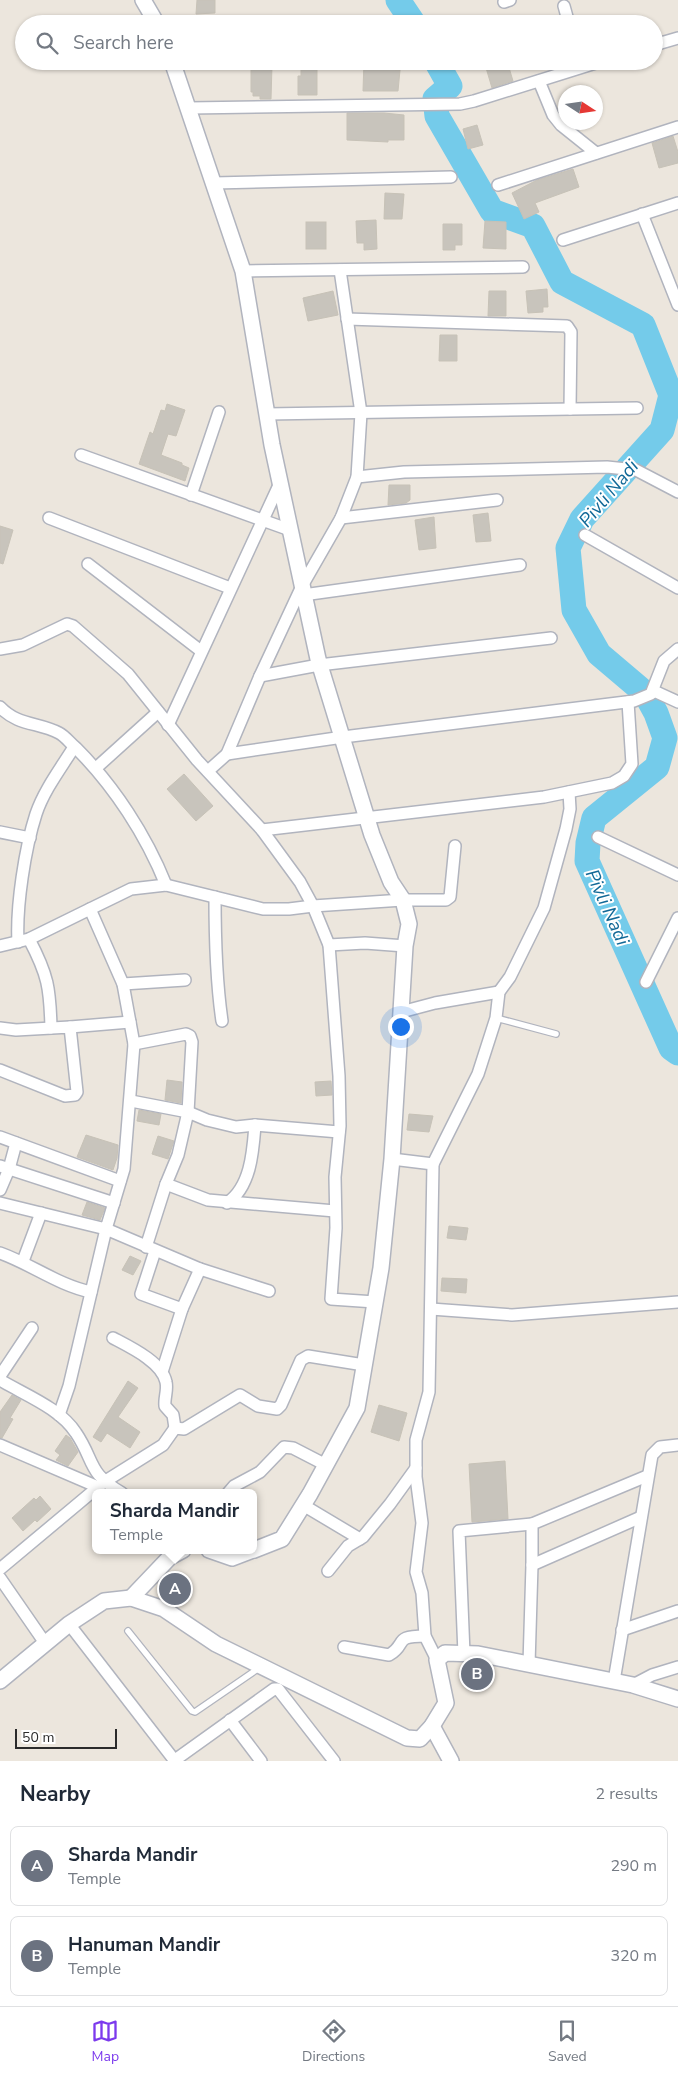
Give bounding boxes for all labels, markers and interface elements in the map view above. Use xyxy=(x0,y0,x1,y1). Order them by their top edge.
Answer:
search box xyxy=(15,15,663,70)
icon: search xyxy=(33,29,61,57)
text: Search here xyxy=(73,30,174,56)
north arrow xyxy=(558,85,603,130)
water label: Pivli Nadi xyxy=(573,454,645,533)
water label: Pivli Nadi xyxy=(579,865,636,950)
your location xyxy=(388,1014,414,1040)
popup xyxy=(92,1489,257,1554)
text: Sharda Mandir xyxy=(110,1498,239,1524)
text: Temple xyxy=(110,1524,163,1546)
pin: A xyxy=(159,1570,191,1608)
pin: B xyxy=(461,1655,493,1693)
scale bar xyxy=(15,1726,118,1749)
text: 50 m xyxy=(22,1728,54,1747)
text: Nearby xyxy=(20,1780,90,1808)
text: 2 results xyxy=(596,1783,658,1805)
text: Sharda Mandir xyxy=(68,1842,197,1868)
text: A xyxy=(31,1855,43,1877)
text: 290 m xyxy=(610,1855,657,1877)
text: Temple xyxy=(68,1868,121,1890)
text: Hanuman Mandir xyxy=(68,1932,220,1958)
text: B xyxy=(31,1945,43,1967)
text: 320 m xyxy=(610,1945,657,1967)
text: Temple xyxy=(68,1958,121,1980)
tab: Map xyxy=(91,2017,119,2066)
tab: Directions xyxy=(302,2017,365,2066)
tab: Saved xyxy=(548,2017,587,2066)

